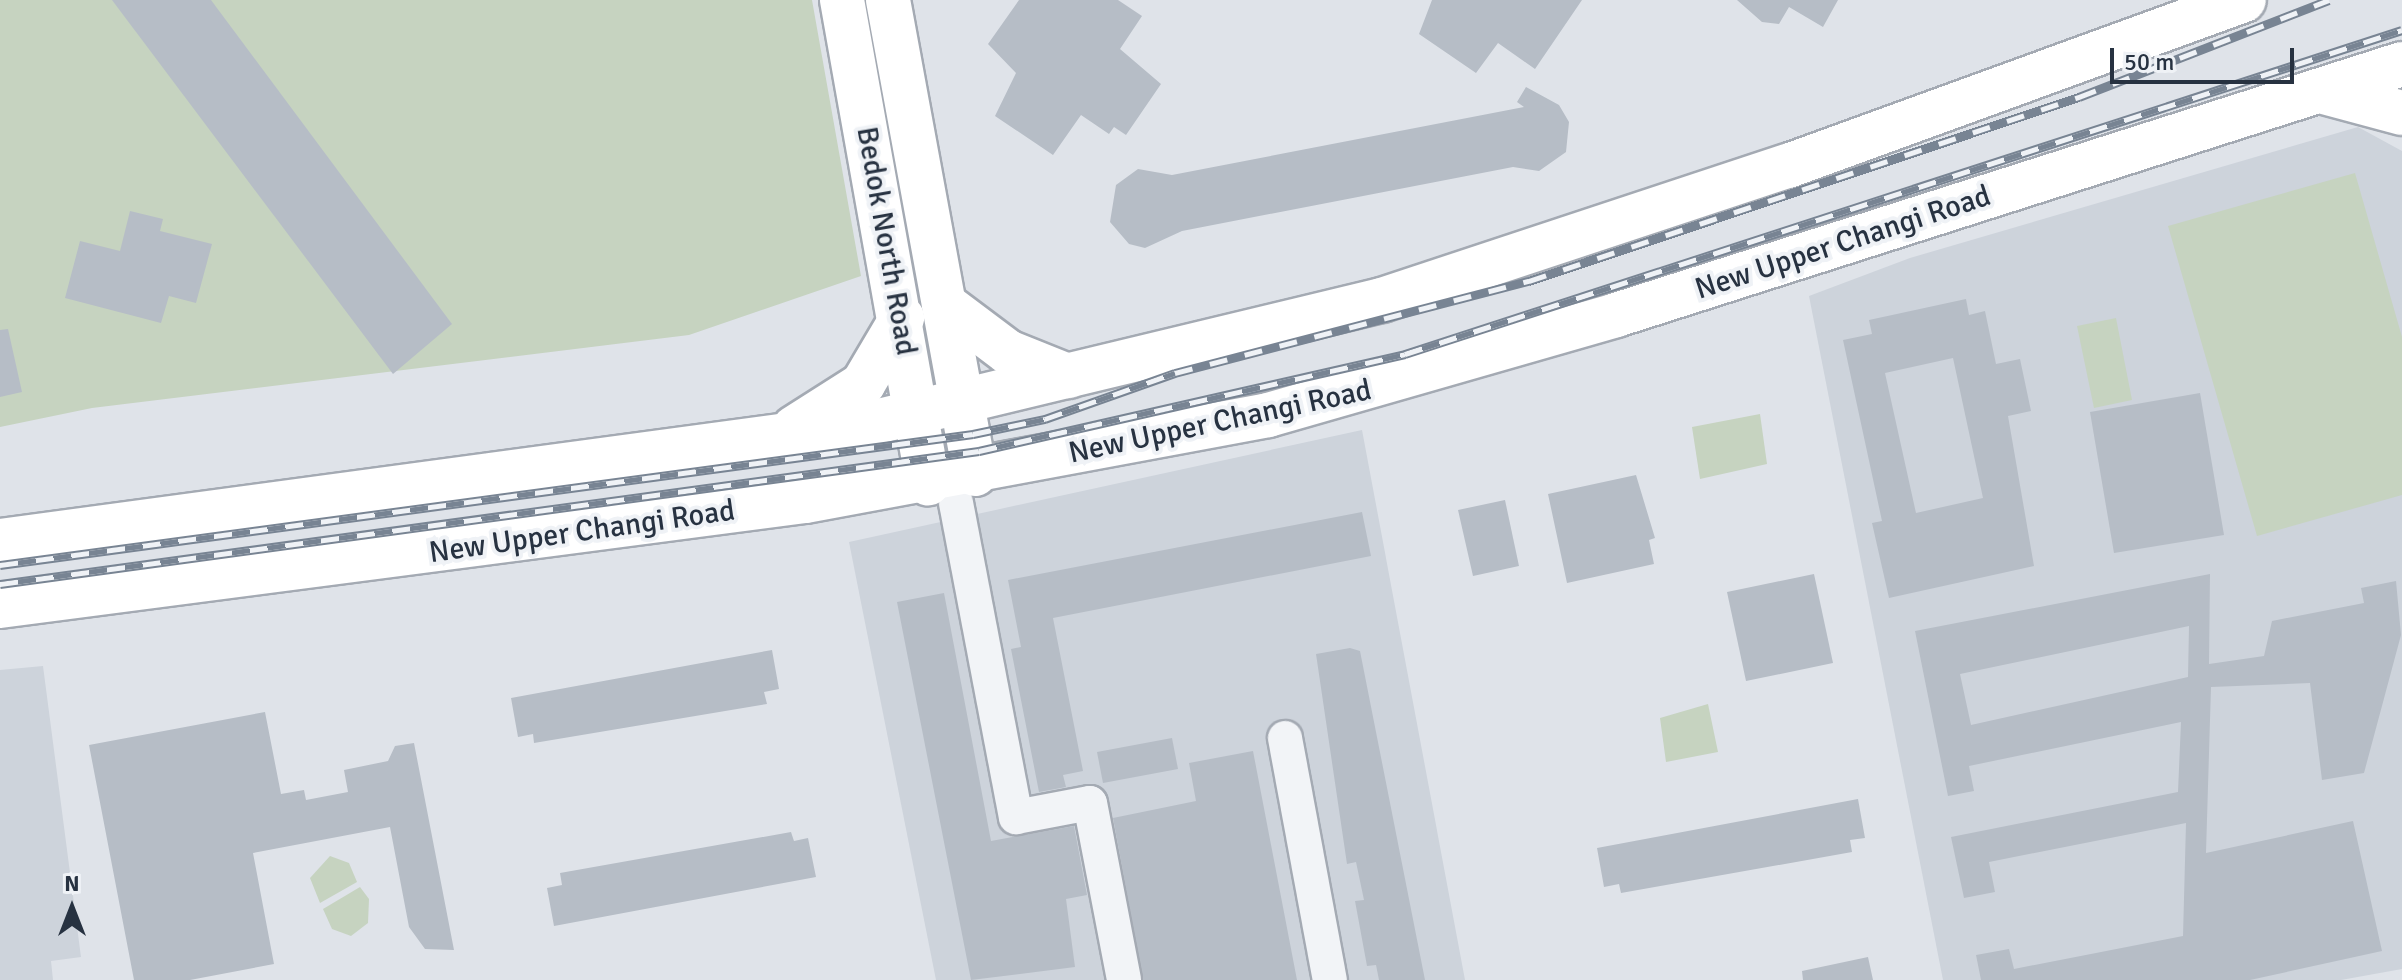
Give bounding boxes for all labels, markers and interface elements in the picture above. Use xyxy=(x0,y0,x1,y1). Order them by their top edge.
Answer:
scale bar xyxy=(2114,32,2298,82)
text: 50 m xyxy=(2124,47,2174,77)
street label: Bedok North Road xyxy=(848,124,924,358)
street label: New Upper Changi Road xyxy=(1691,178,1995,308)
street label: New Upper Changi Road xyxy=(1065,372,1375,472)
street label: New Upper Changi Road xyxy=(427,493,737,571)
north arrow xyxy=(32,868,112,948)
text: N xyxy=(64,870,80,897)

